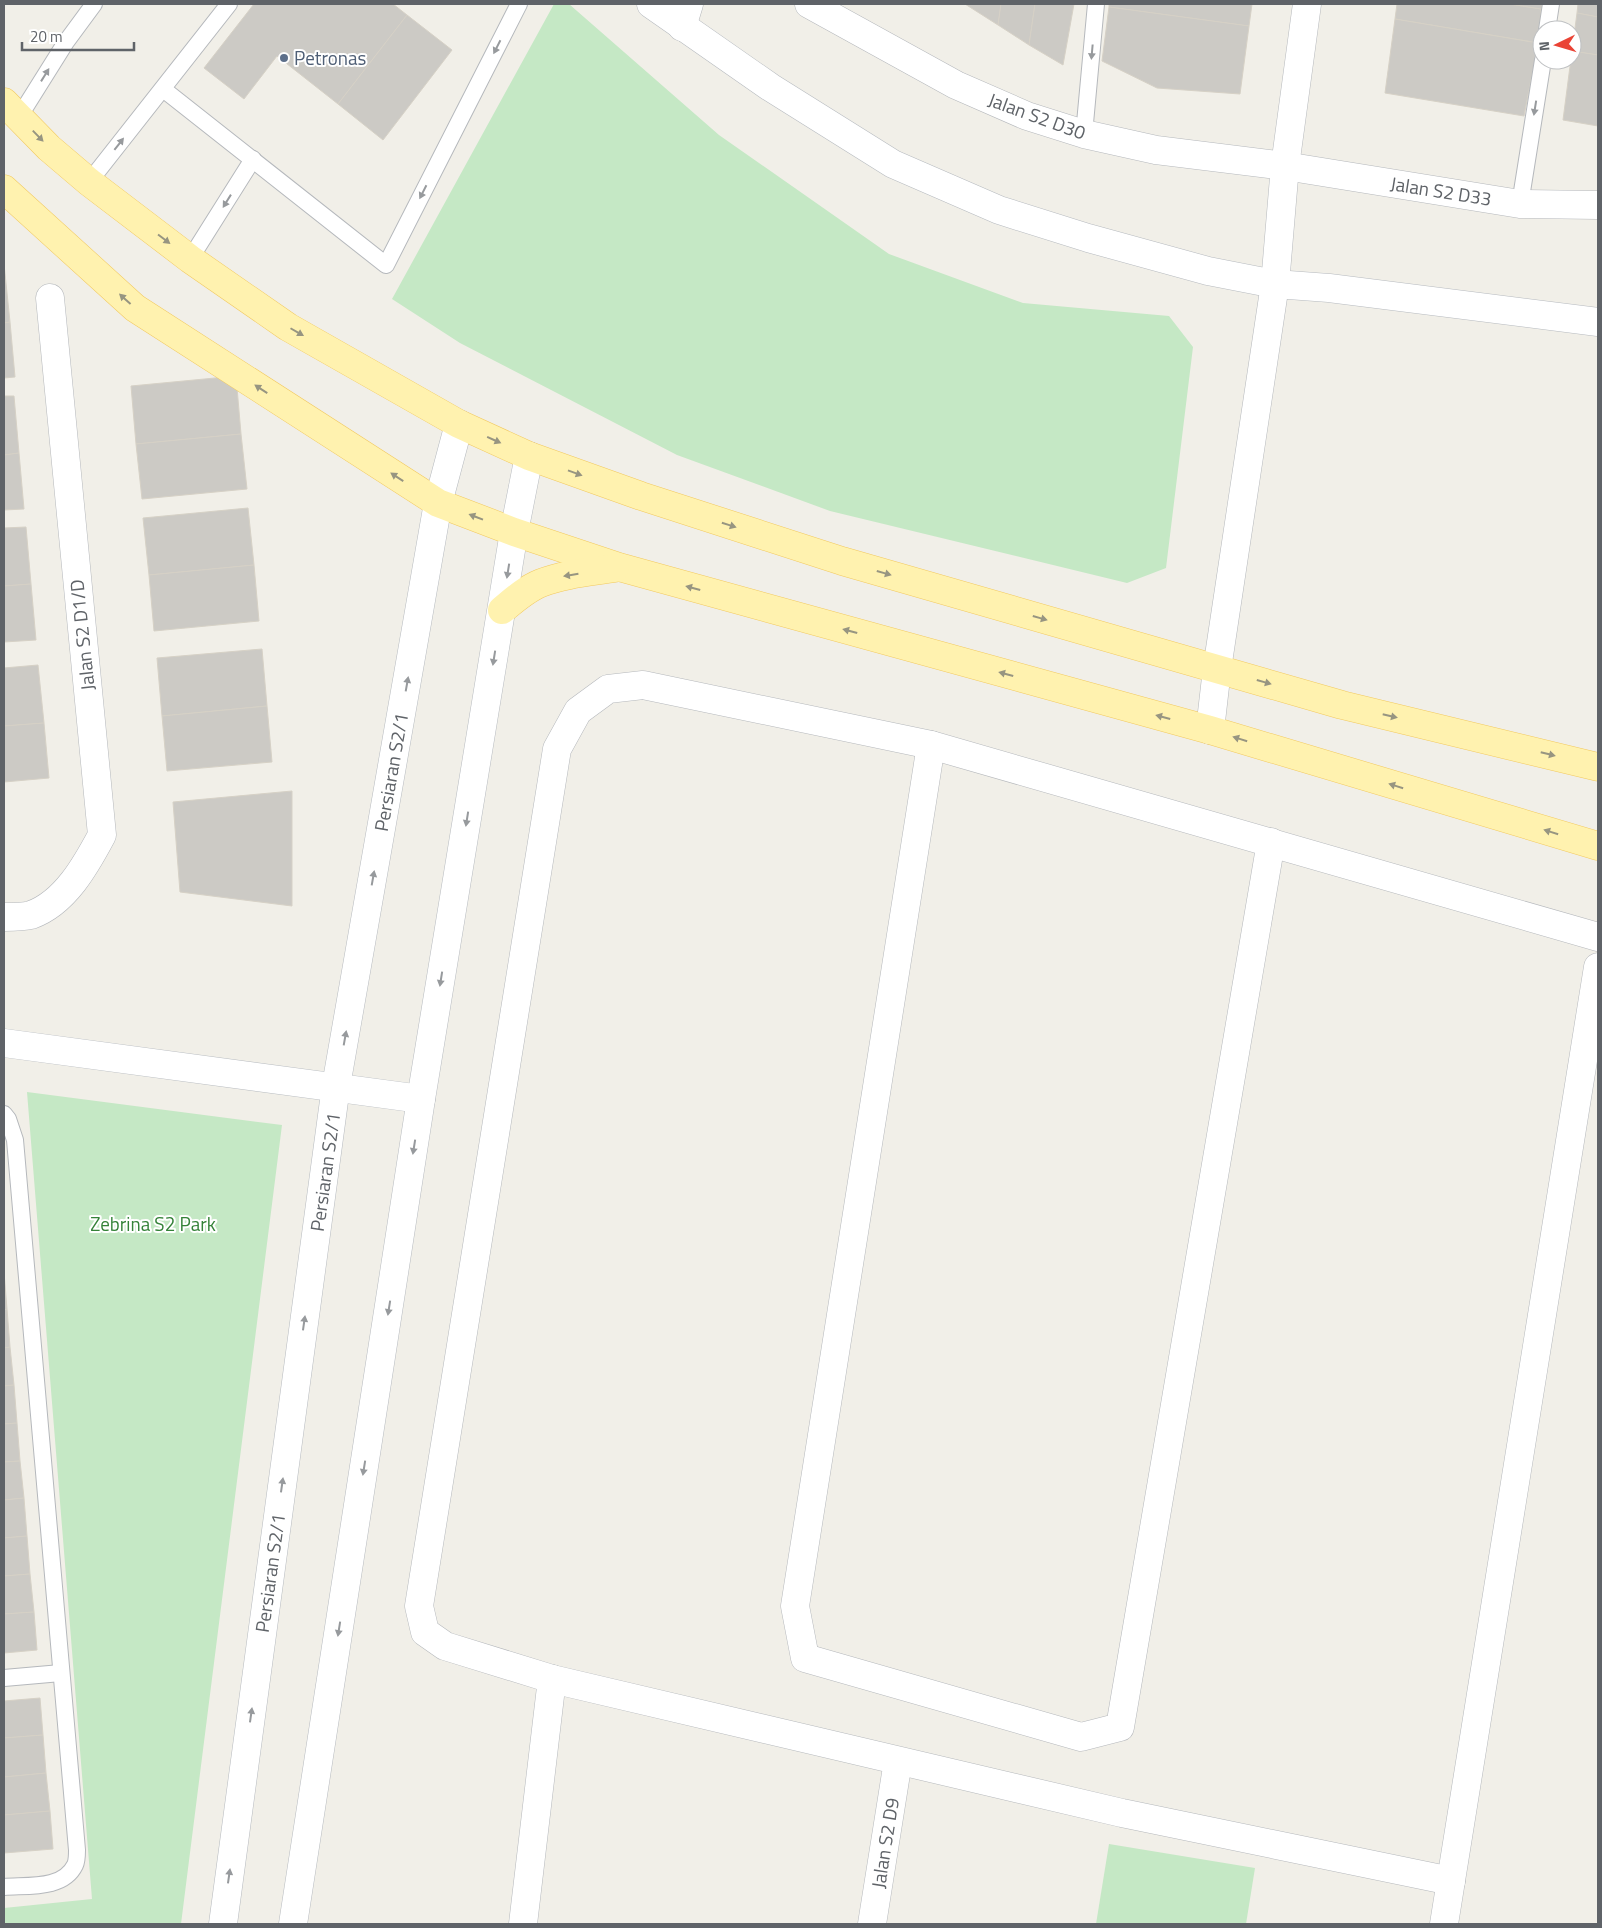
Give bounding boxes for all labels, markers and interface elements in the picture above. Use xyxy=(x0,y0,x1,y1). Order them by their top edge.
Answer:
scale bar xyxy=(22,20,135,52)
north arrow xyxy=(1532,20,1582,70)
text: 20 m xyxy=(30,25,63,48)
one-way arrow xyxy=(493,40,501,54)
text: N xyxy=(1533,40,1554,52)
place label: Petronas xyxy=(294,43,367,72)
one-way arrow xyxy=(1087,45,1095,61)
marker: Petronas xyxy=(278,52,290,64)
one-way arrow xyxy=(40,69,50,82)
street label: Jalan S2 D30 xyxy=(984,84,1090,147)
one-way arrow xyxy=(1531,101,1539,117)
one-way arrow xyxy=(32,130,44,142)
one-way arrow xyxy=(114,138,125,151)
street label: Jalan S2 D33 xyxy=(1388,168,1494,213)
one-way arrow xyxy=(419,185,427,199)
one-way arrow xyxy=(222,194,231,207)
one-way arrow xyxy=(157,234,170,245)
one-way arrow xyxy=(120,293,132,305)
one-way arrow xyxy=(290,328,305,336)
one-way arrow xyxy=(254,384,267,393)
one-way arrow xyxy=(487,437,501,445)
one-way arrow xyxy=(568,469,583,477)
one-way arrow xyxy=(391,472,404,481)
one-way arrow xyxy=(469,513,483,521)
one-way arrow xyxy=(722,521,737,529)
one-way arrow xyxy=(504,563,512,579)
one-way arrow xyxy=(877,570,892,578)
one-way arrow xyxy=(562,572,578,580)
street label: Jalan S2 D1/D xyxy=(61,578,102,692)
one-way arrow xyxy=(685,583,700,591)
one-way arrow xyxy=(1033,615,1048,623)
one-way arrow xyxy=(842,627,857,635)
one-way arrow xyxy=(489,651,497,667)
one-way arrow xyxy=(999,670,1014,678)
one-way arrow xyxy=(403,675,411,691)
one-way arrow xyxy=(1256,679,1271,687)
street label: Persiaran S2/1 xyxy=(366,710,415,833)
one-way arrow xyxy=(1382,712,1397,720)
one-way arrow xyxy=(1155,713,1170,721)
one-way arrow xyxy=(1232,735,1247,743)
one-way arrow xyxy=(1540,751,1555,759)
one-way arrow xyxy=(1388,781,1403,789)
one-way arrow xyxy=(463,811,471,827)
one-way arrow xyxy=(1544,827,1559,835)
one-way arrow xyxy=(369,870,377,886)
one-way arrow xyxy=(437,971,445,987)
one-way arrow xyxy=(341,1030,349,1046)
street label: Persiaran S2/1 xyxy=(302,1111,347,1233)
one-way arrow xyxy=(409,1140,417,1156)
park label: Zebrina S2 Park xyxy=(90,1209,216,1238)
one-way arrow xyxy=(385,1300,393,1316)
one-way arrow xyxy=(300,1315,308,1331)
one-way arrow xyxy=(360,1461,368,1477)
one-way arrow xyxy=(278,1476,286,1492)
street label: Persiaran S2/1 xyxy=(247,1512,292,1634)
one-way arrow xyxy=(335,1621,343,1637)
one-way arrow xyxy=(247,1707,255,1723)
street label: Jalan S2 D9 xyxy=(863,1796,906,1890)
one-way arrow xyxy=(225,1868,233,1884)

